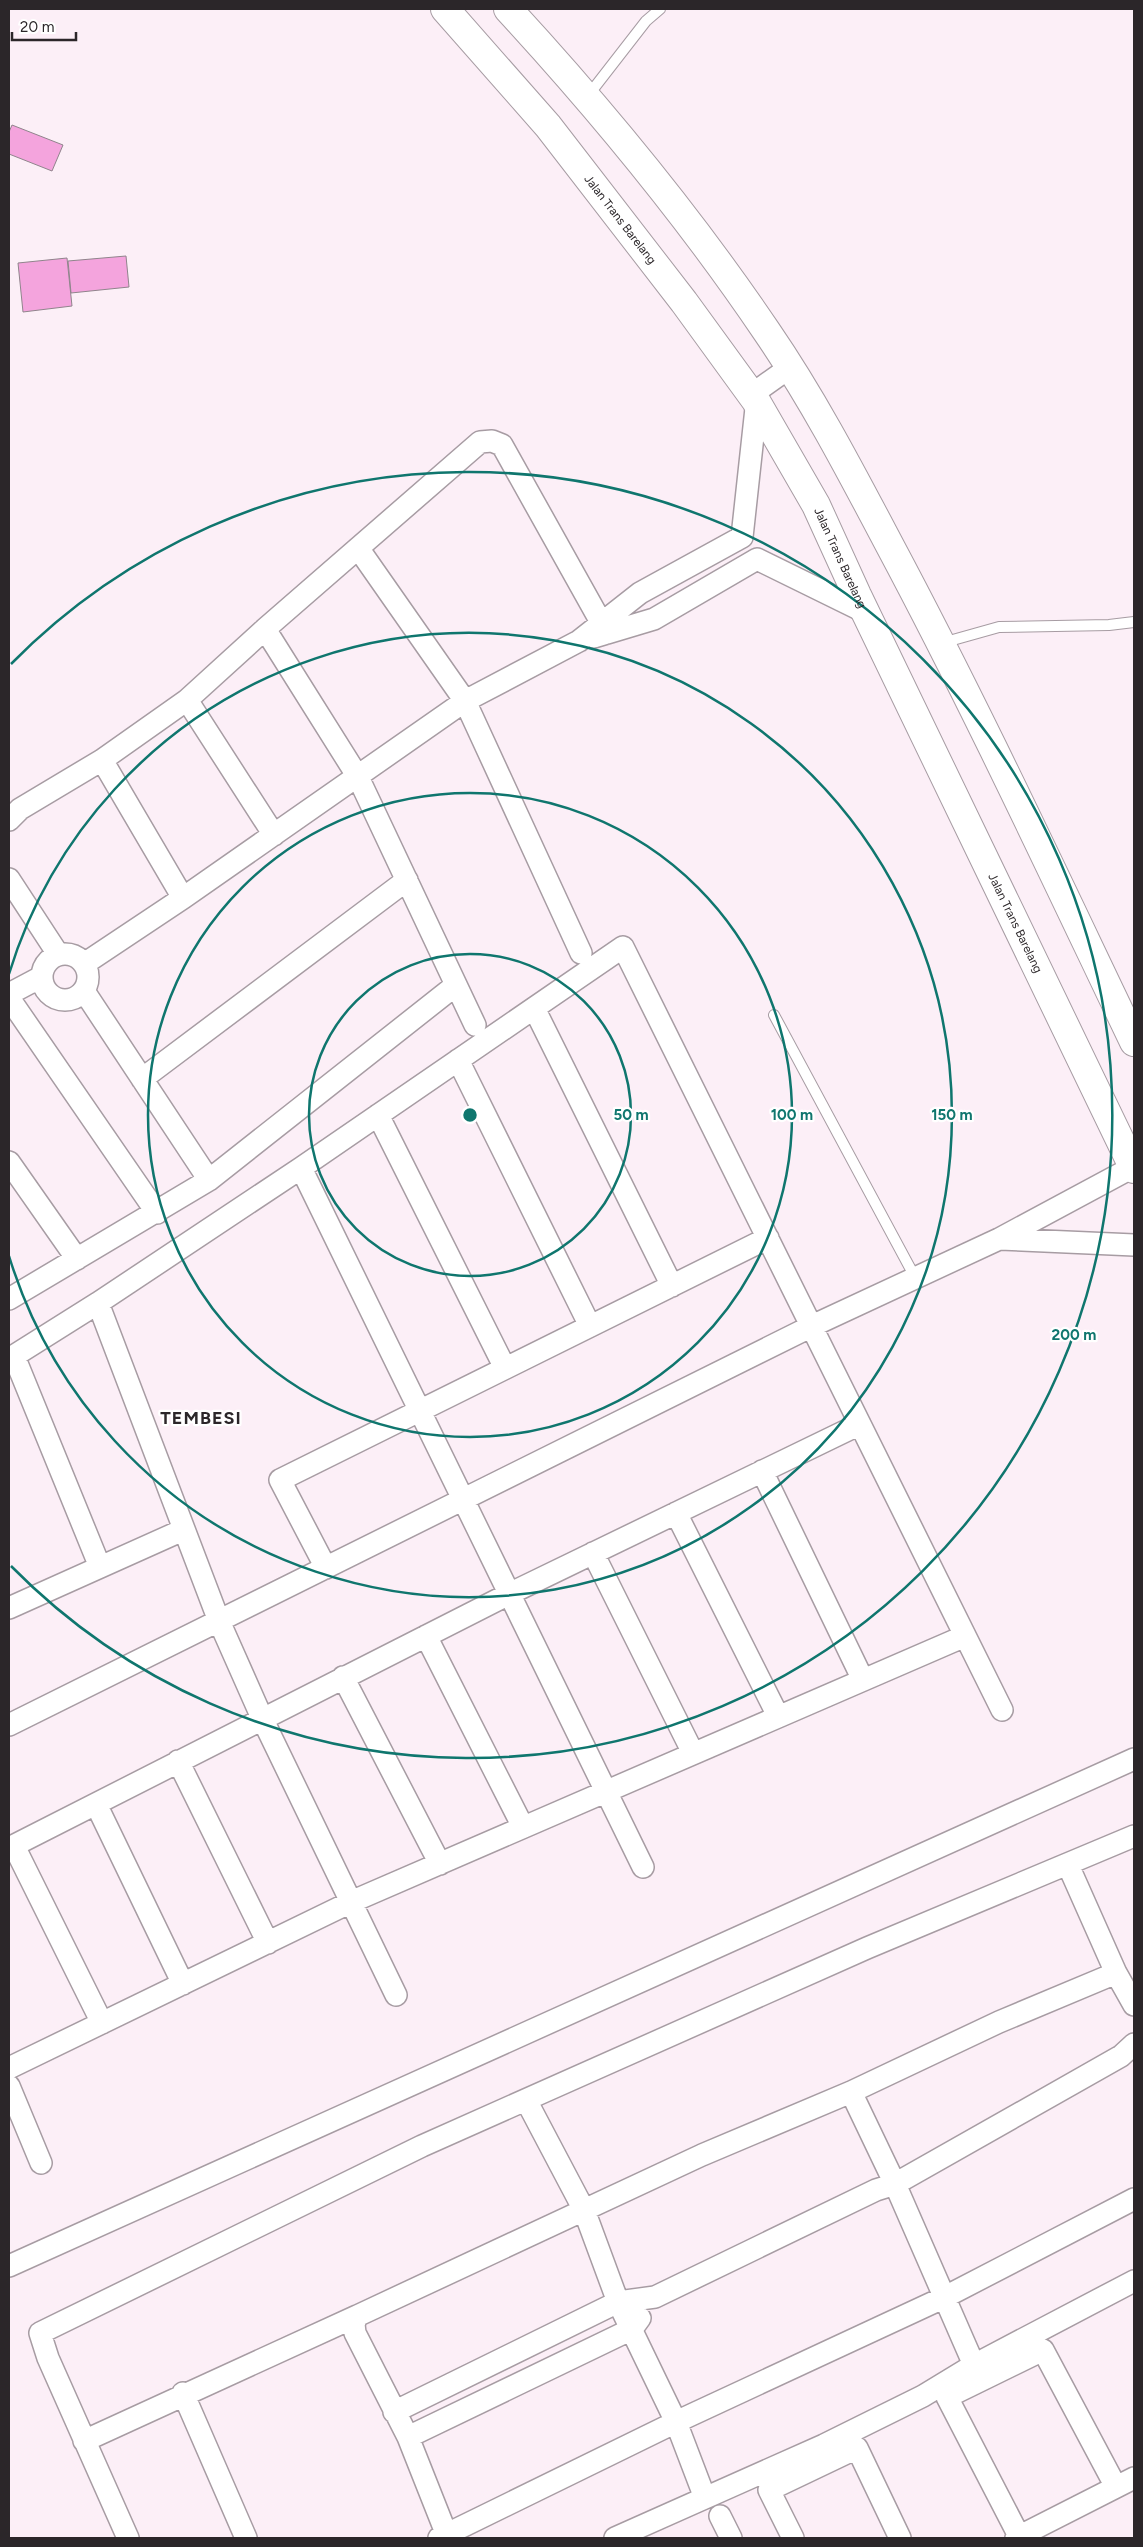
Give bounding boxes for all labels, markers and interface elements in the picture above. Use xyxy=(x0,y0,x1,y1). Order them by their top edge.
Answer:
scale bar xyxy=(12,10,76,42)
text: 20 m xyxy=(20,18,54,36)
street label: Jalan Trans Barelang xyxy=(581,172,659,267)
street label: Jalan Trans Barelang xyxy=(811,506,869,610)
street label: Jalan Trans Barelang xyxy=(985,871,1045,975)
centre of rings xyxy=(461,1106,479,1124)
text: 50 m xyxy=(613,1106,649,1124)
text: 100 m xyxy=(771,1106,813,1124)
text: 150 m xyxy=(931,1106,973,1124)
text: 200 m xyxy=(1052,1326,1096,1344)
district label: TEMBESI xyxy=(160,1407,242,1429)

